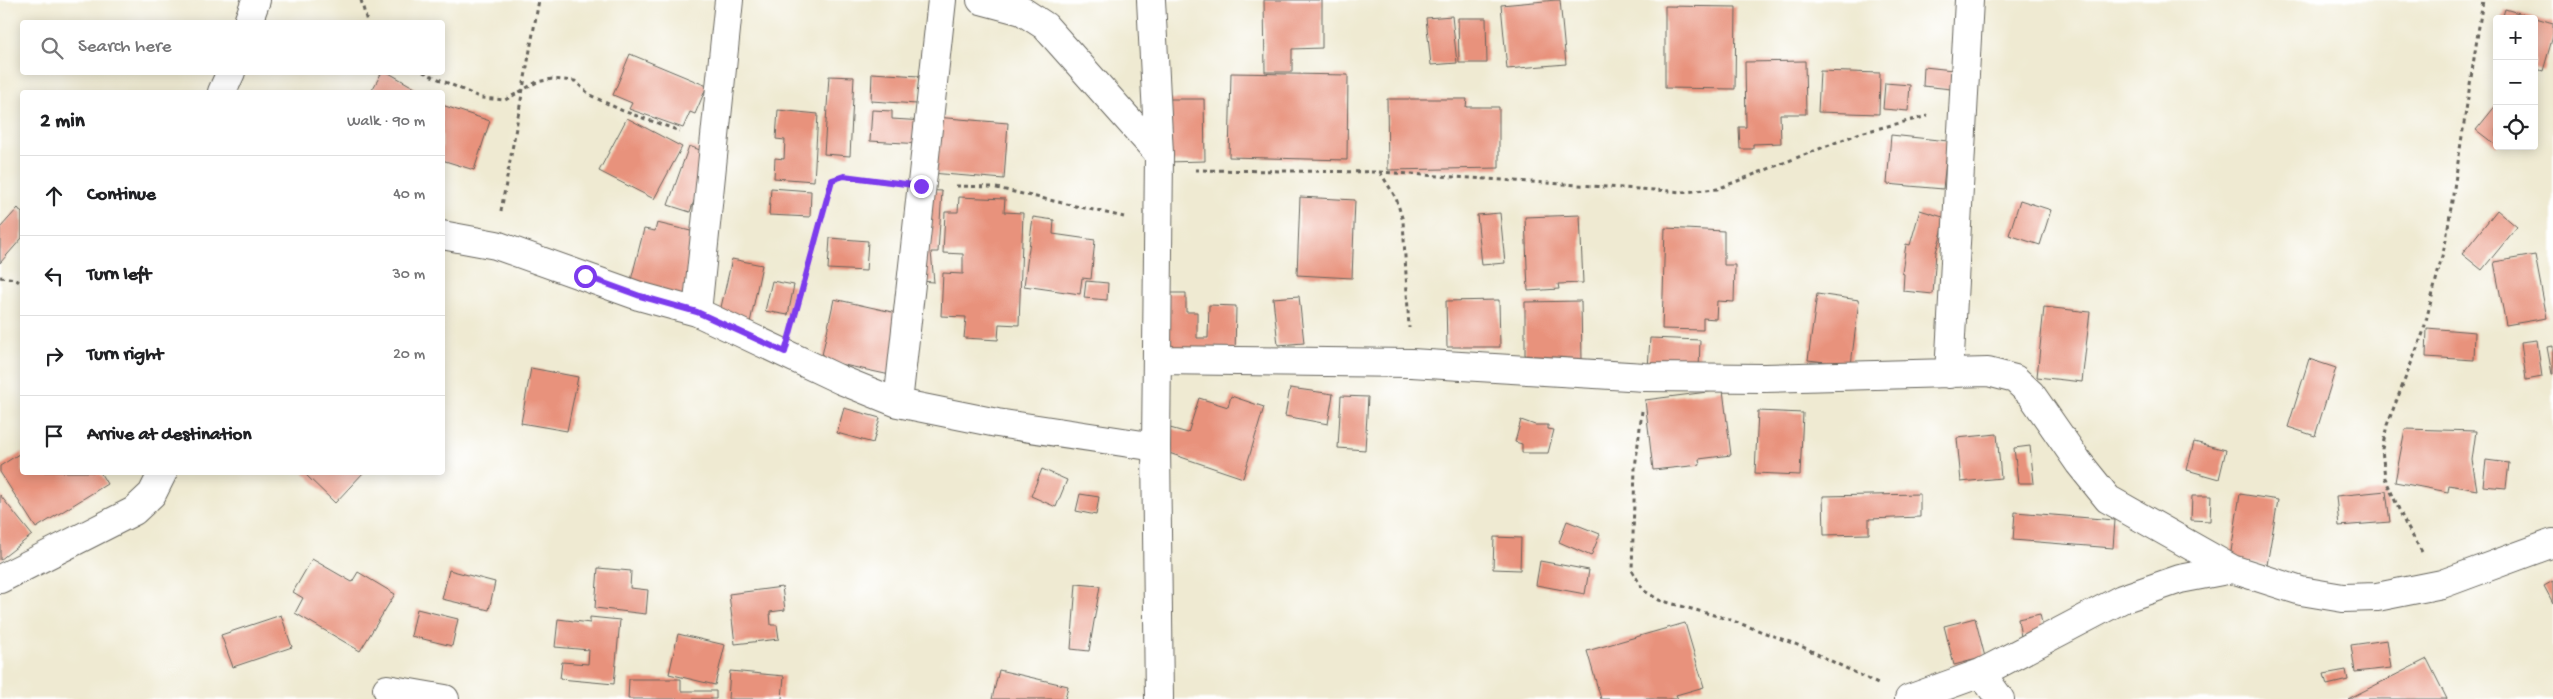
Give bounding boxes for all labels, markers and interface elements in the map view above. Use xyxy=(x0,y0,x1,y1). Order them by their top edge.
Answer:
map controls xyxy=(2493,15,2538,150)
button: + xyxy=(2493,15,2538,60)
search box xyxy=(20,20,445,75)
icon: search xyxy=(38,34,66,62)
text: Search here xyxy=(78,36,172,59)
button: − xyxy=(2493,60,2538,105)
button: locate xyxy=(2493,105,2538,150)
text: 2 min xyxy=(40,110,85,135)
text: Walk · 90 m xyxy=(347,113,425,132)
route end xyxy=(910,175,933,198)
icon: ahead xyxy=(40,182,68,210)
text: Continue xyxy=(87,184,156,207)
text: 40 m xyxy=(393,186,425,205)
icon: left xyxy=(40,262,68,290)
text: Turn left xyxy=(87,264,151,287)
route start xyxy=(574,265,597,288)
text: 30 m xyxy=(392,266,425,285)
icon: right xyxy=(40,342,68,370)
text: Turn right xyxy=(87,344,163,367)
text: 20 m xyxy=(393,346,425,365)
icon: arrive xyxy=(40,422,68,450)
text: Arrive at destination xyxy=(87,424,251,447)

